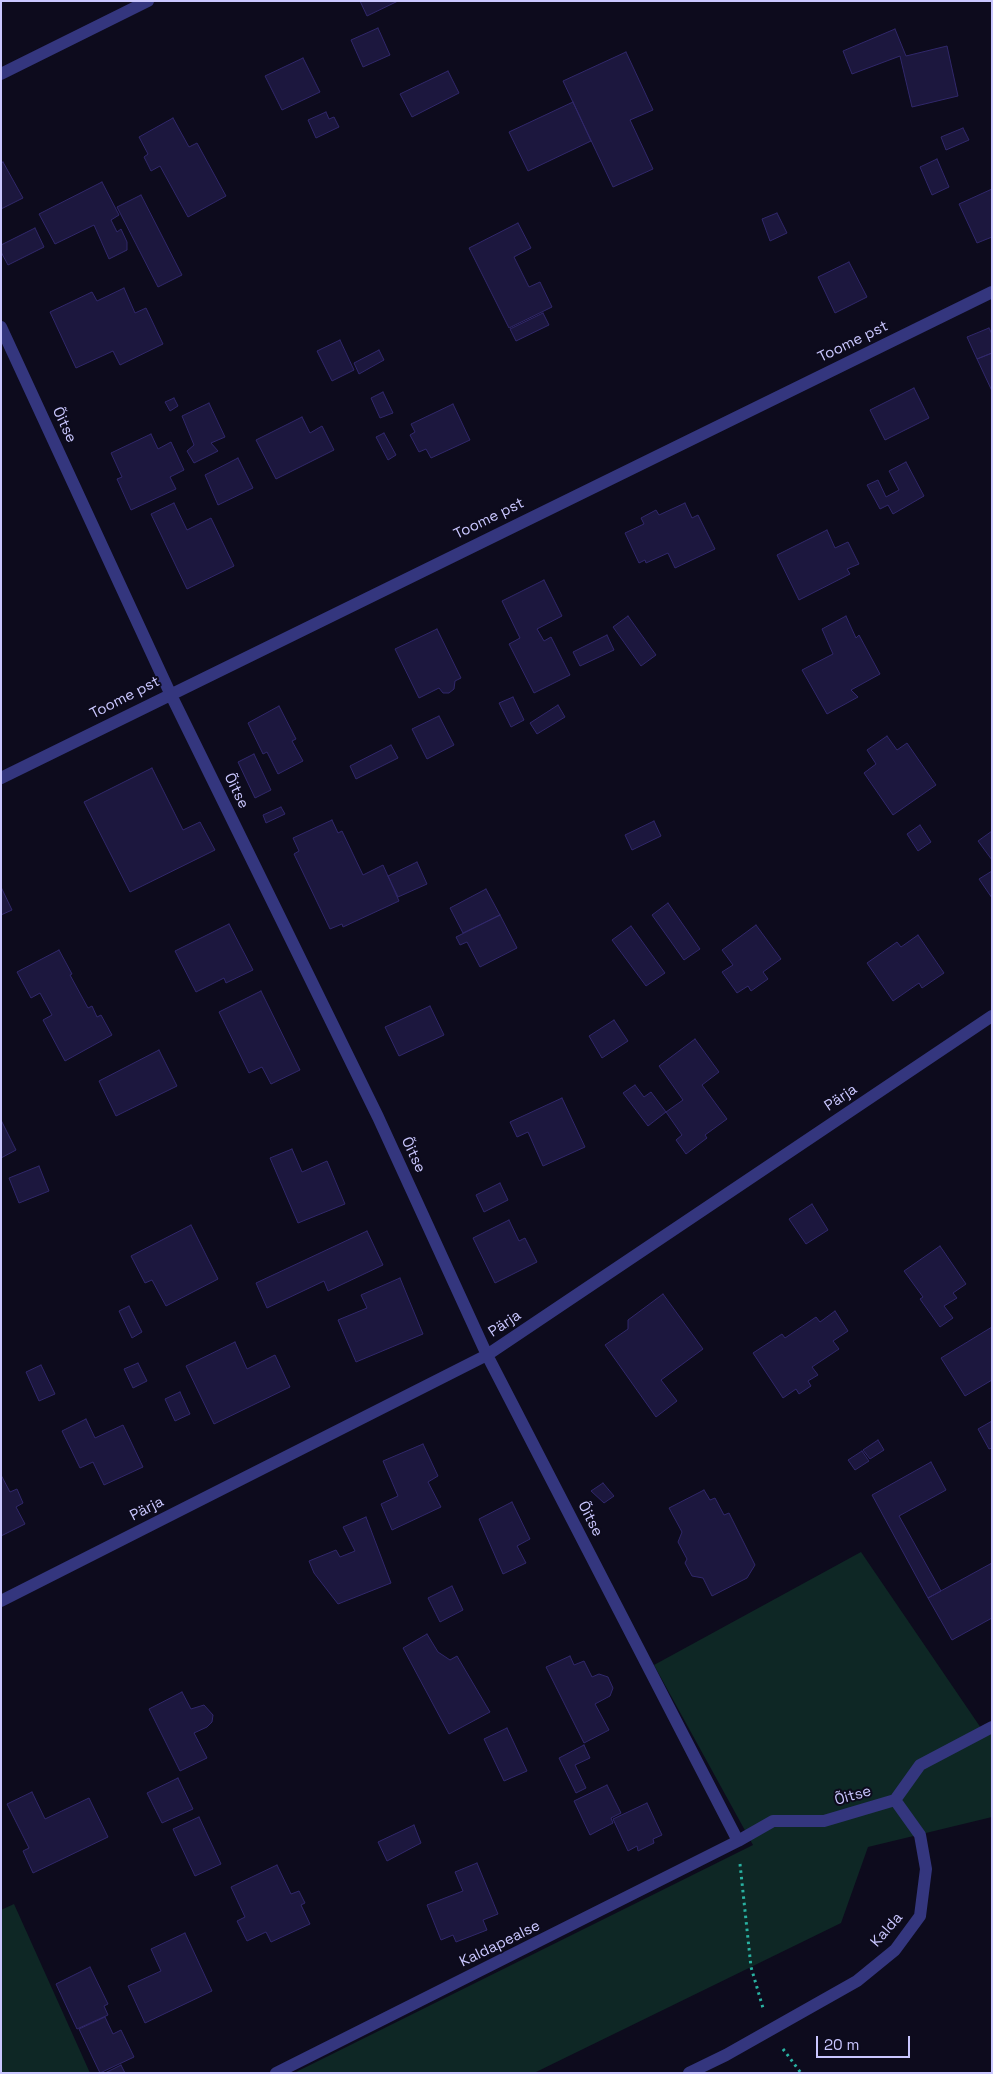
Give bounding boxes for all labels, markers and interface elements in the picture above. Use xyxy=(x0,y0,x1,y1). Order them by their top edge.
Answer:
street label: Toome pst xyxy=(815,317,891,367)
street label: Õitse xyxy=(48,404,80,446)
street label: Toome pst xyxy=(451,494,527,544)
street label: Toome pst xyxy=(87,673,163,723)
street label: Õitse xyxy=(220,770,252,812)
street label: Pärja xyxy=(821,1081,861,1115)
street label: Õitse xyxy=(397,1134,429,1176)
street label: Pärja xyxy=(485,1307,525,1341)
street label: Pärja xyxy=(127,1493,167,1525)
street label: Õitse xyxy=(573,1498,607,1540)
street label: Õitse xyxy=(833,1782,873,1810)
street label: Kalda xyxy=(867,1909,907,1951)
street label: Kaldapealse xyxy=(457,1917,543,1971)
scale bar xyxy=(818,2026,912,2058)
text: 20 m xyxy=(824,2035,859,2054)

